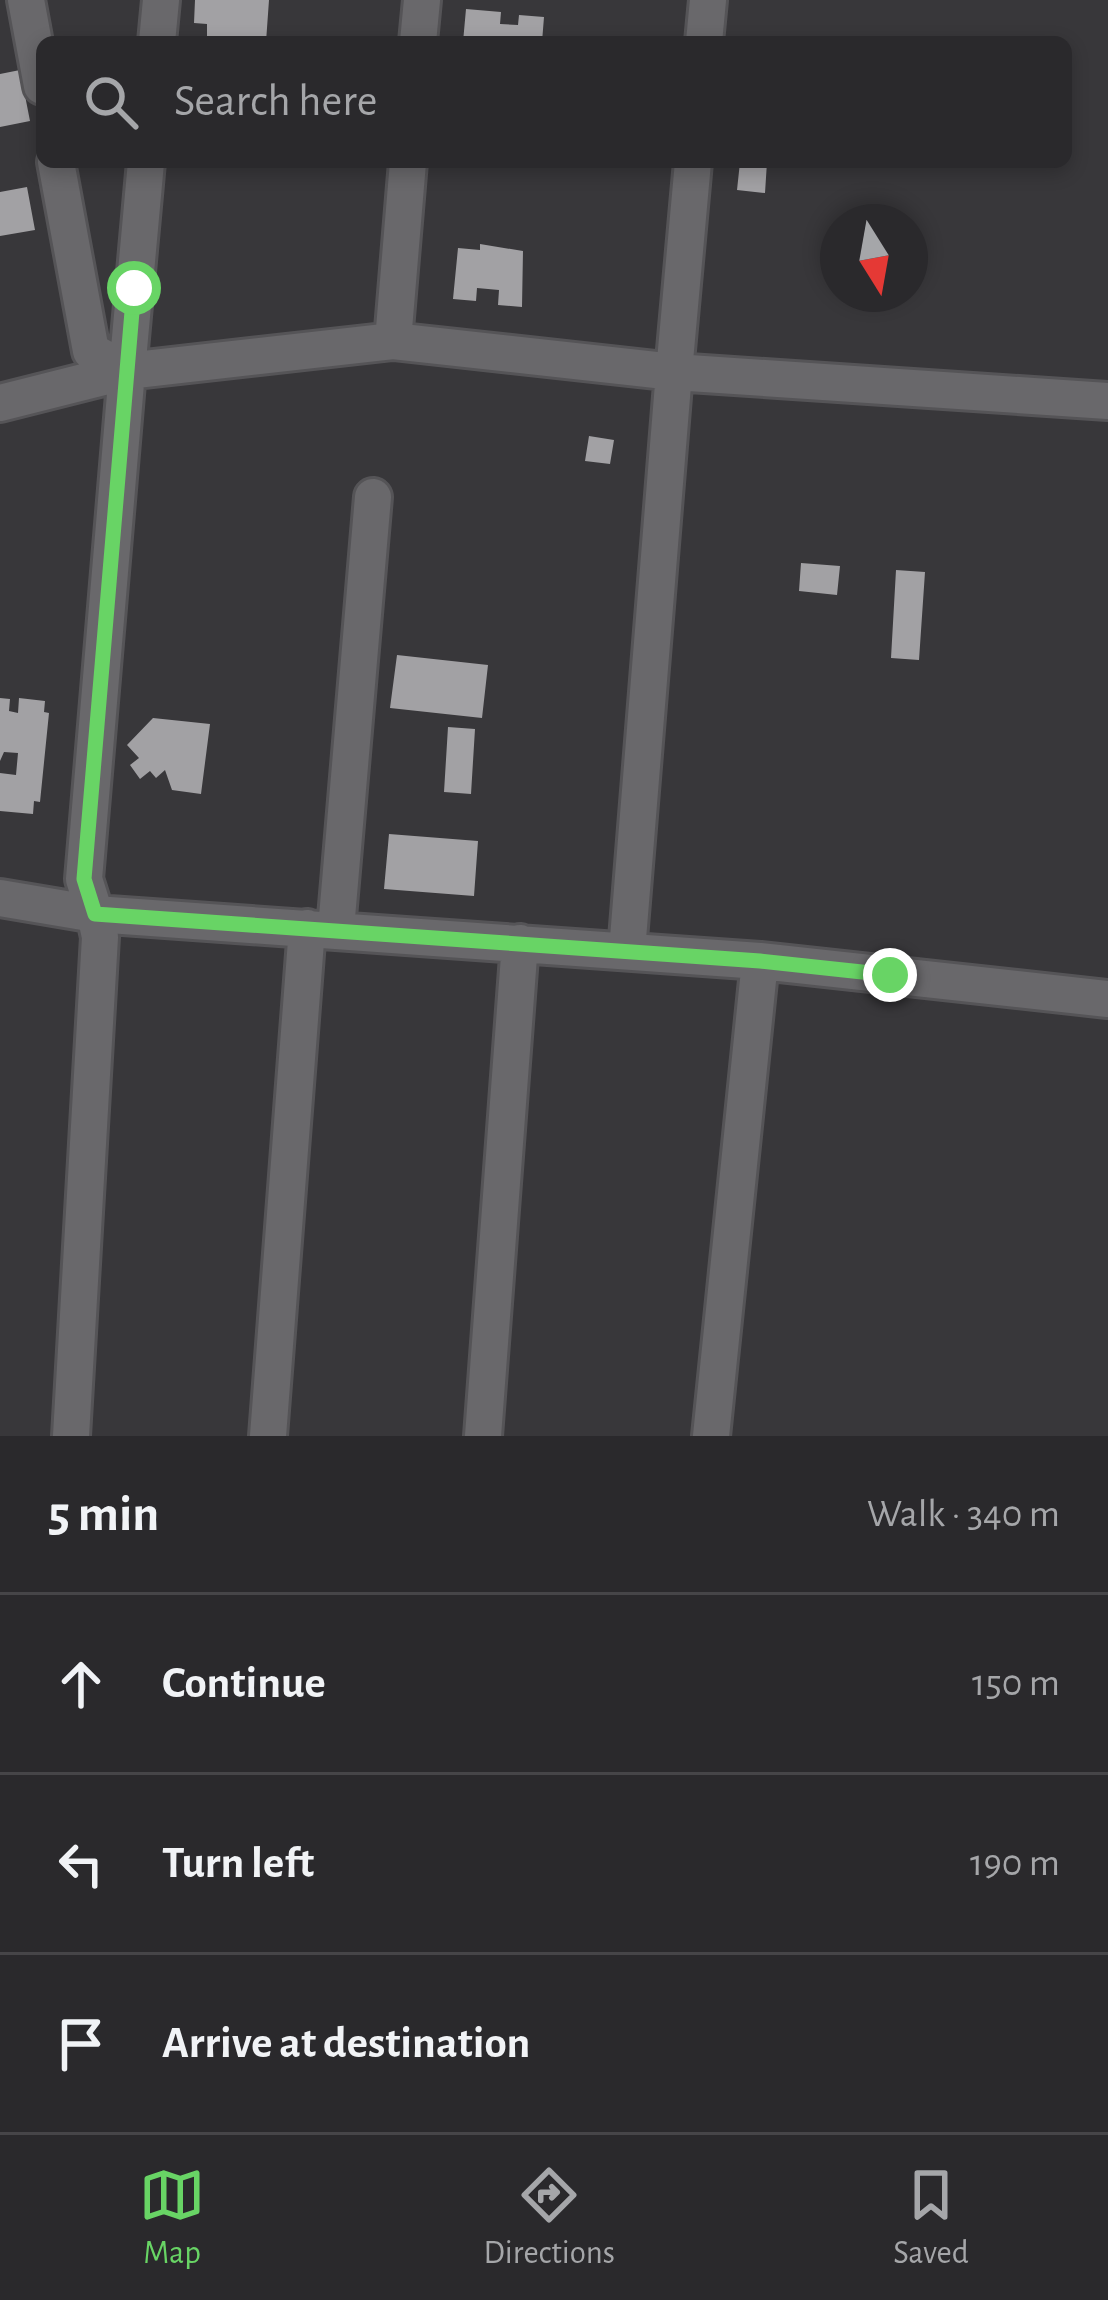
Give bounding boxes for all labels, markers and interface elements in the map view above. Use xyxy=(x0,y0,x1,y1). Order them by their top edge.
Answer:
search box xyxy=(36,36,1072,168)
icon: search xyxy=(78,69,144,135)
text: Search here xyxy=(174,79,377,124)
north arrow xyxy=(820,204,928,312)
route start xyxy=(107,261,161,315)
route end xyxy=(863,948,917,1002)
text: 5 min xyxy=(48,1489,159,1540)
text: Walk · 340 m xyxy=(867,1495,1060,1534)
icon: ahead xyxy=(48,1651,114,1717)
text: Continue xyxy=(162,1661,326,1706)
text: 150 m xyxy=(972,1664,1060,1703)
icon: left xyxy=(48,1831,114,1897)
text: Turn left xyxy=(162,1841,314,1886)
text: 190 m xyxy=(970,1844,1060,1883)
icon: arrive xyxy=(48,2011,114,2077)
text: Arrive at destination xyxy=(162,2021,530,2066)
tab: Map xyxy=(139,2162,205,2274)
tab: Directions xyxy=(483,2162,615,2274)
tab: Saved xyxy=(893,2162,969,2274)

